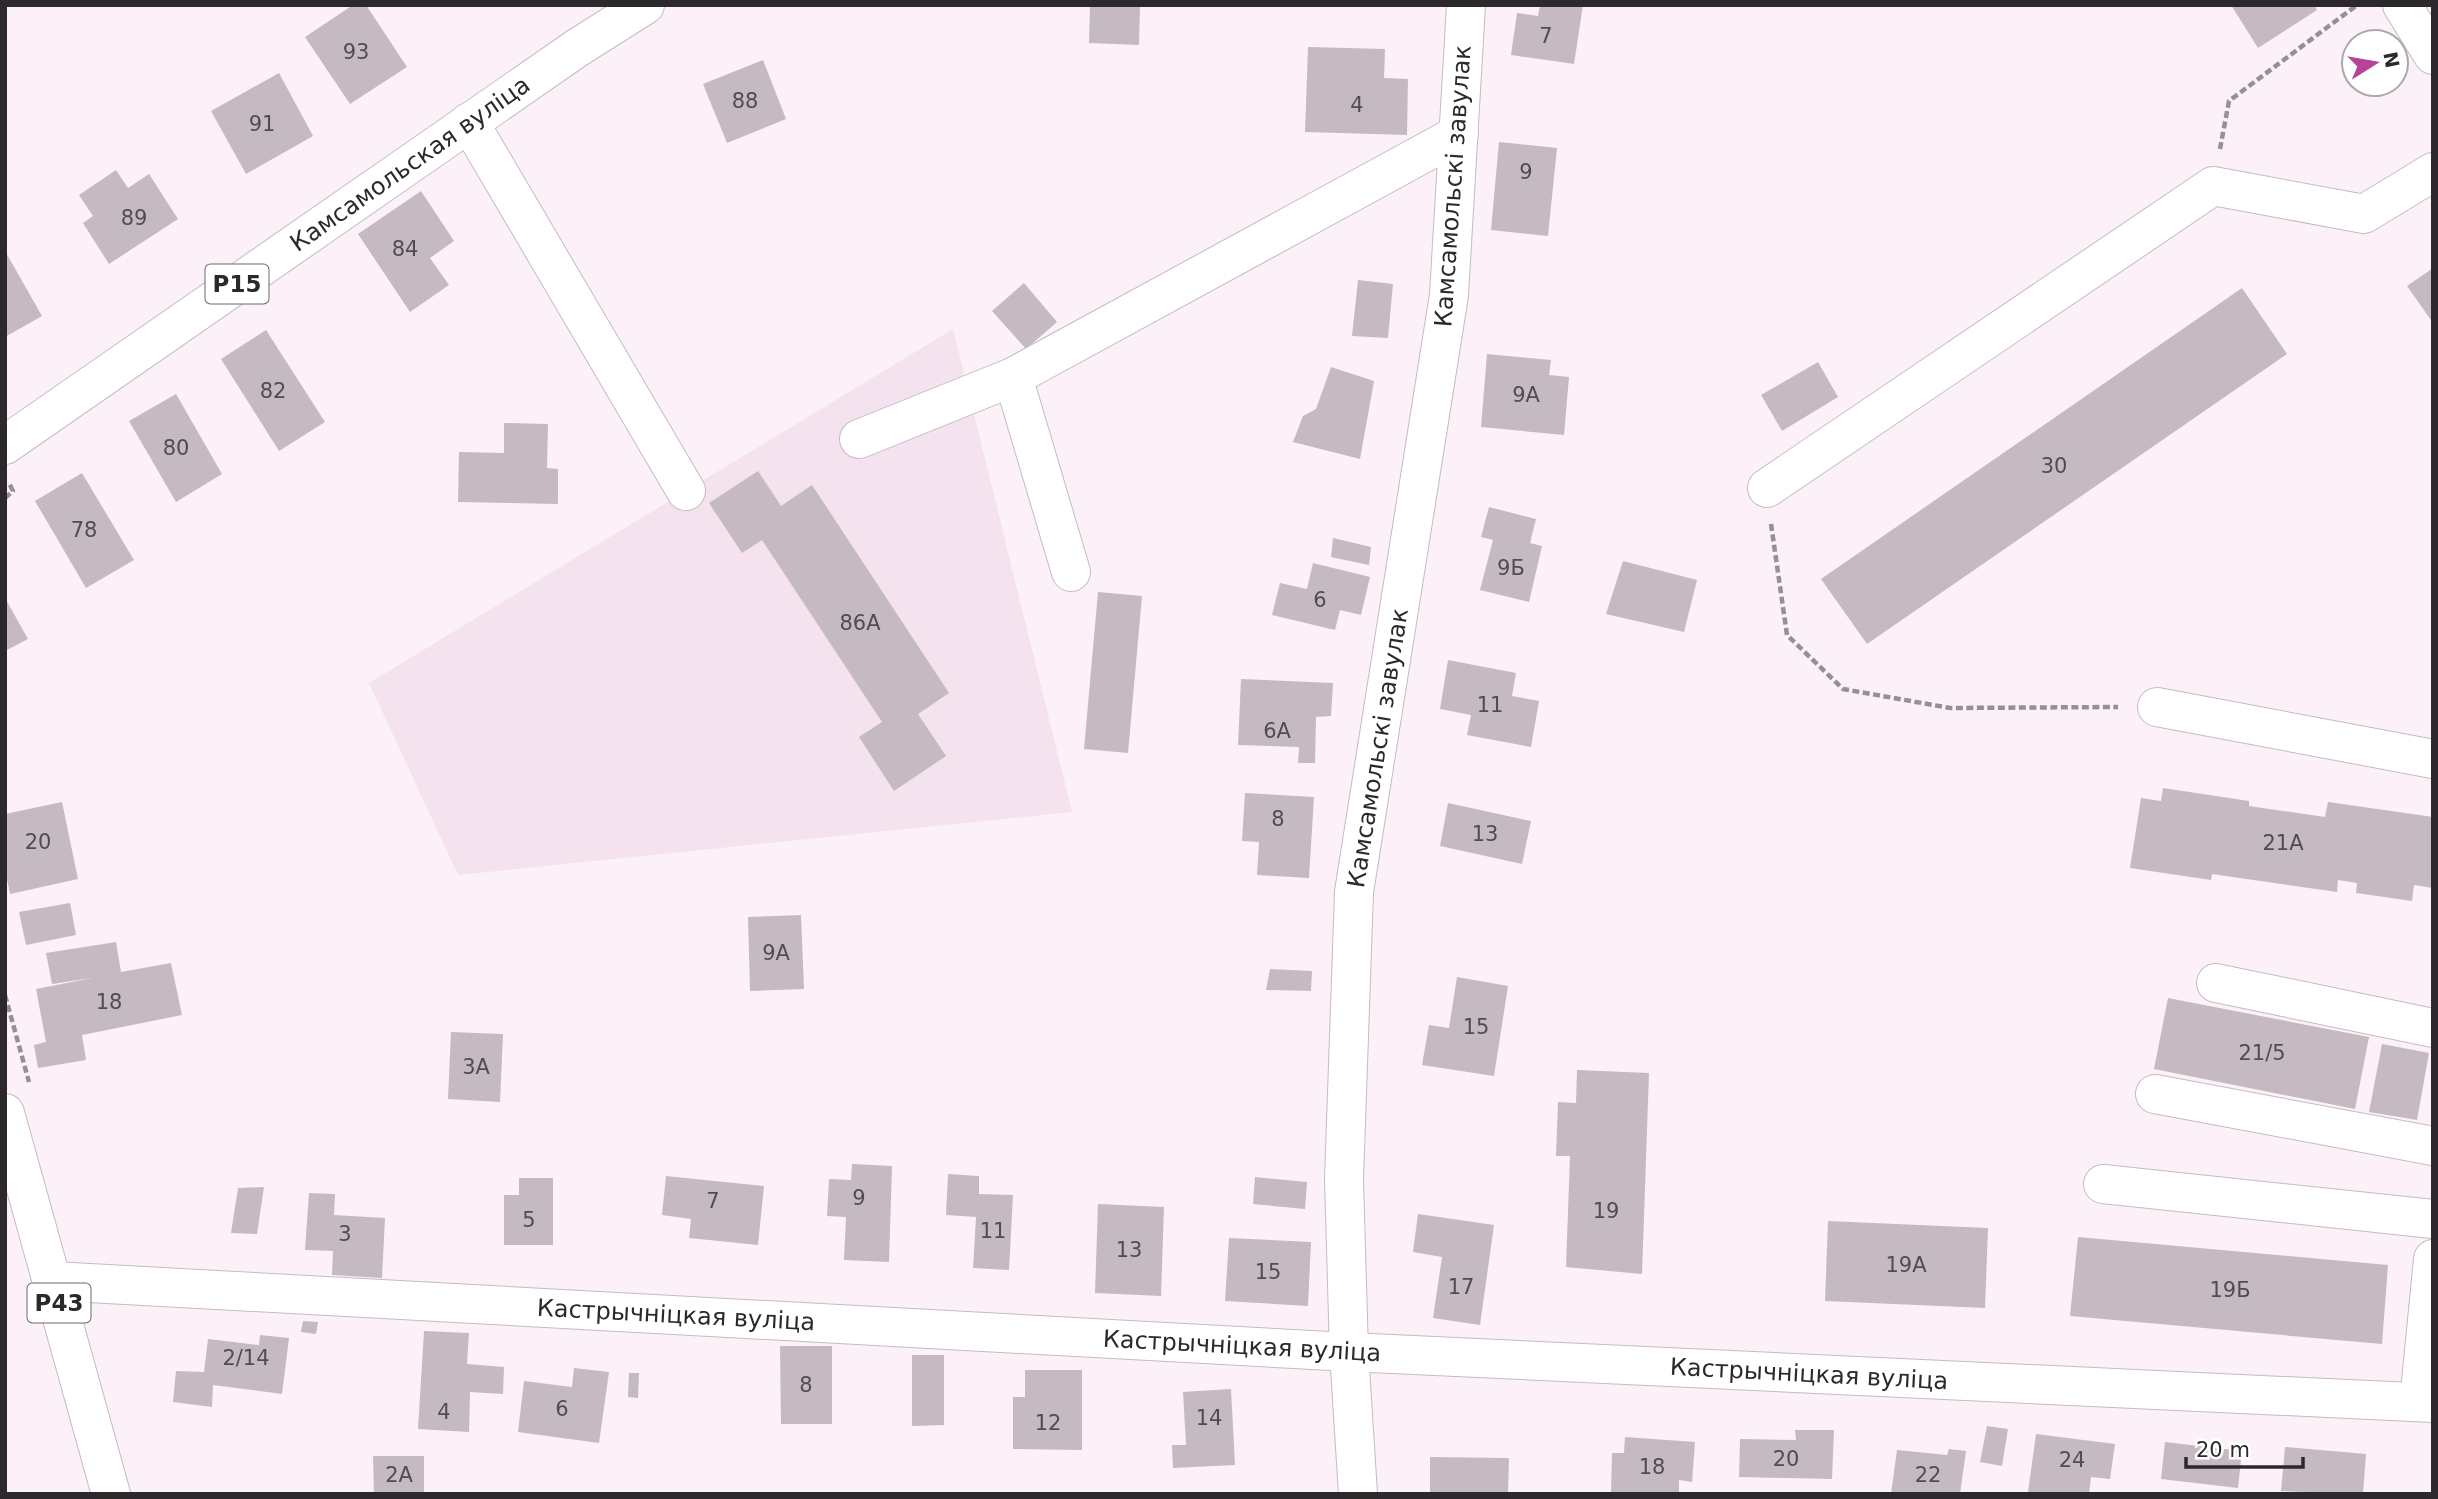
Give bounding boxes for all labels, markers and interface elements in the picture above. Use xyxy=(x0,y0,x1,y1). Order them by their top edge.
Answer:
house number: 7 xyxy=(1539,24,1553,48)
north arrow xyxy=(2340,28,2410,98)
house number: 93 xyxy=(343,40,369,64)
street label: Камсамольскі завулак xyxy=(1429,44,1477,328)
text: N xyxy=(2379,50,2404,70)
street label: Камсамольская вуліца xyxy=(285,71,535,257)
house number: 88 xyxy=(732,89,758,113)
house number: 4 xyxy=(1350,93,1364,117)
house number: 91 xyxy=(249,112,275,136)
house number: 9 xyxy=(1519,160,1533,184)
house number: 89 xyxy=(121,206,147,230)
house number: 84 xyxy=(392,237,418,261)
road number: Р15 xyxy=(205,264,268,304)
house number: 82 xyxy=(260,379,286,403)
house number: 9А xyxy=(1512,383,1540,407)
house number: 80 xyxy=(163,436,189,460)
house number: 30 xyxy=(2041,454,2067,478)
house number: 78 xyxy=(71,518,97,542)
house number: 9Б xyxy=(1497,556,1525,580)
house number: 6 xyxy=(1313,588,1327,612)
street label: Камсамольскі завулак xyxy=(1342,606,1414,890)
house number: 86А xyxy=(839,611,881,635)
house number: 11 xyxy=(1477,693,1503,717)
house number: 6А xyxy=(1263,719,1291,743)
house number: 8 xyxy=(1271,807,1285,831)
house number: 13 xyxy=(1472,822,1498,846)
house number: 20 xyxy=(25,830,51,854)
house number: 21А xyxy=(2262,831,2304,855)
house number: 9А xyxy=(762,941,790,965)
house number: 18 xyxy=(96,990,122,1014)
house number: 15 xyxy=(1463,1015,1489,1039)
house number: 21/5 xyxy=(2238,1041,2286,1065)
house number: 3А xyxy=(462,1055,490,1079)
house number: 9 xyxy=(852,1186,866,1210)
house number: 7 xyxy=(706,1189,720,1213)
house number: 19 xyxy=(1593,1199,1619,1223)
house number: 5 xyxy=(522,1208,536,1232)
house number: 11 xyxy=(980,1219,1006,1243)
house number: 3 xyxy=(338,1222,352,1246)
house number: 13 xyxy=(1116,1238,1142,1262)
house number: 19А xyxy=(1885,1253,1927,1277)
house number: 15 xyxy=(1255,1260,1281,1284)
house number: 17 xyxy=(1448,1275,1474,1299)
house number: 19Б xyxy=(2209,1278,2251,1302)
road number: Р43 xyxy=(28,1284,90,1322)
street label: Кастрычніцкая вуліца xyxy=(536,1294,816,1336)
street label: Кастрычніцкая вуліца xyxy=(1102,1325,1382,1367)
house number: 2/14 xyxy=(222,1346,270,1370)
street label: Кастрычніцкая вуліца xyxy=(1669,1353,1949,1395)
house number: 8 xyxy=(799,1373,813,1397)
house number: 6 xyxy=(555,1397,569,1421)
house number: 4 xyxy=(437,1400,451,1424)
house number: 14 xyxy=(1196,1406,1222,1430)
house number: 12 xyxy=(1035,1411,1061,1435)
scale bar xyxy=(2186,1426,2303,1470)
text: 20 m xyxy=(2196,1438,2250,1462)
house number: 20 xyxy=(1773,1447,1799,1471)
house number: 24 xyxy=(2059,1448,2085,1472)
house number: 18 xyxy=(1639,1455,1665,1479)
house number: 2А xyxy=(385,1463,413,1487)
house number: 22 xyxy=(1915,1463,1941,1487)

